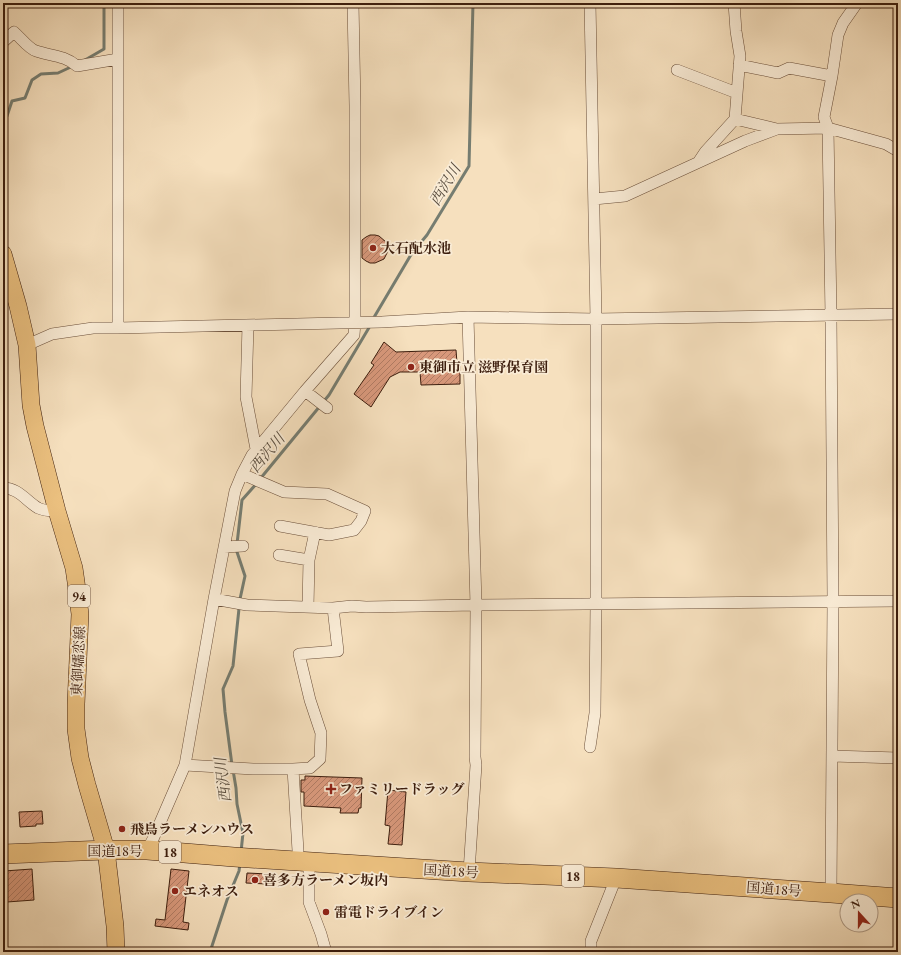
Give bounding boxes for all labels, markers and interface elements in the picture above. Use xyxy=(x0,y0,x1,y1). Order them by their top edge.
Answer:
water label: 西沢川 xyxy=(425,159,465,209)
place label: 大石配水池 xyxy=(381,239,451,257)
marker: 大石配水池 xyxy=(368,243,378,253)
place label: 東御市立 滋野保育園 xyxy=(419,358,548,376)
marker: 東御市立 滋野保育園 xyxy=(406,362,416,372)
water label: 西沢川 xyxy=(245,428,290,476)
road number: 94 xyxy=(68,585,90,607)
street label: 東御嬬恋線 xyxy=(67,626,89,696)
water label: 西沢川 xyxy=(210,755,235,804)
place label: ファミリードラッグ xyxy=(339,780,464,798)
marker: ファミリードラッグ xyxy=(326,784,336,794)
place label: 飛鳥ラーメンハウス xyxy=(130,820,254,838)
marker: 飛鳥ラーメンハウス xyxy=(117,824,127,834)
road number: 18 xyxy=(159,841,181,863)
street label: 国道18号 xyxy=(87,842,143,860)
street label: 国道18号 xyxy=(423,861,479,881)
road number: 18 xyxy=(562,865,584,887)
place label: 喜多方ラーメン坂内 xyxy=(263,871,388,889)
marker: 喜多方ラーメン坂内 xyxy=(250,875,260,885)
street label: 国道18号 xyxy=(746,878,802,900)
place label: エネオス xyxy=(183,882,239,900)
marker: エネオス xyxy=(170,886,180,896)
north arrow xyxy=(839,893,879,933)
text: N xyxy=(849,895,862,912)
place label: 雷電ドライブイン xyxy=(334,903,444,921)
marker: 雷電ドライブイン xyxy=(321,907,331,917)

